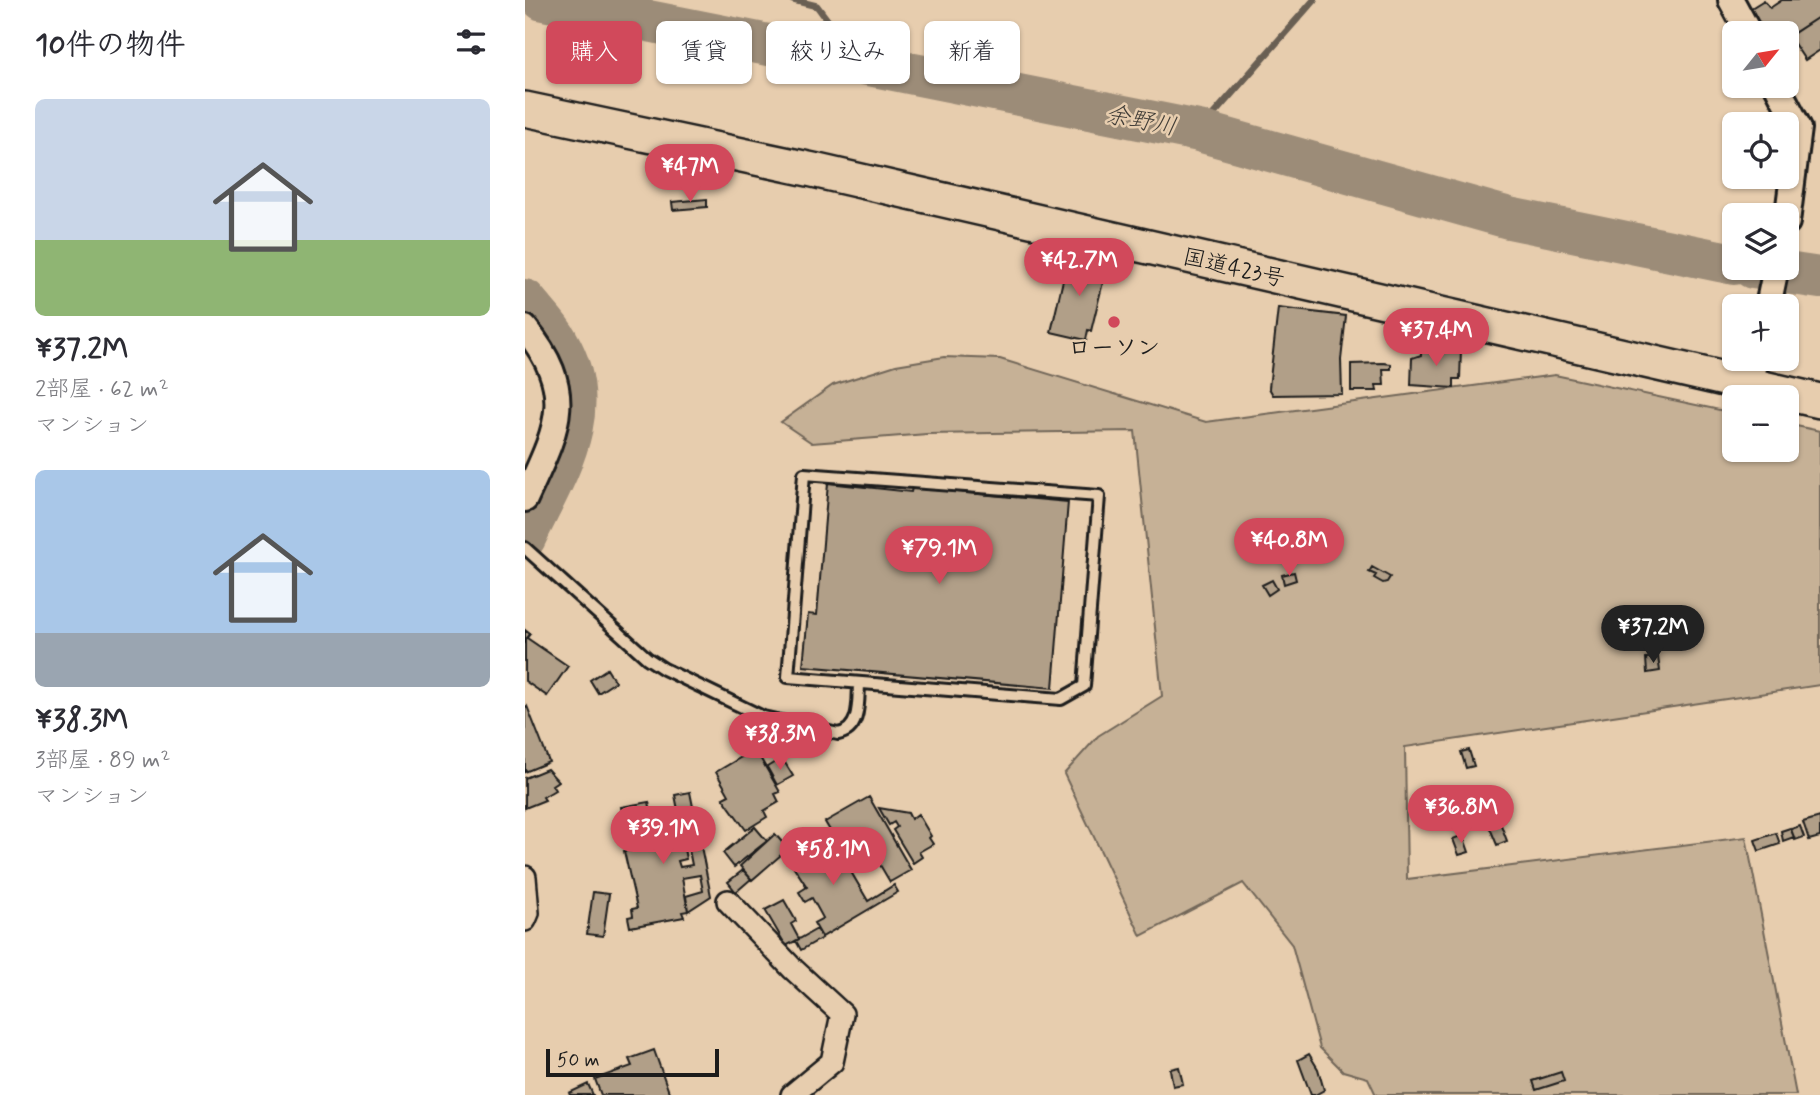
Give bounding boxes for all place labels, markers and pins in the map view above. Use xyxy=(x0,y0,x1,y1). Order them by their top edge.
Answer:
pin: ¥47M xyxy=(649,144,731,204)
pin: ¥42.7M xyxy=(1022,238,1136,298)
pin: ¥37.4M xyxy=(1379,308,1493,368)
marker: ローソン xyxy=(1106,314,1122,330)
place label: ローソン xyxy=(1068,334,1160,364)
pin: ¥40.8M xyxy=(1232,518,1346,578)
pin: ¥79.1M xyxy=(882,526,996,586)
pin: ¥37.2M xyxy=(1596,606,1710,665)
pin: ¥38.3M xyxy=(723,712,837,772)
pin: ¥36.8M xyxy=(1404,786,1518,845)
pin: ¥39.1M xyxy=(606,806,720,866)
pin: ¥58.1M xyxy=(776,828,890,887)

